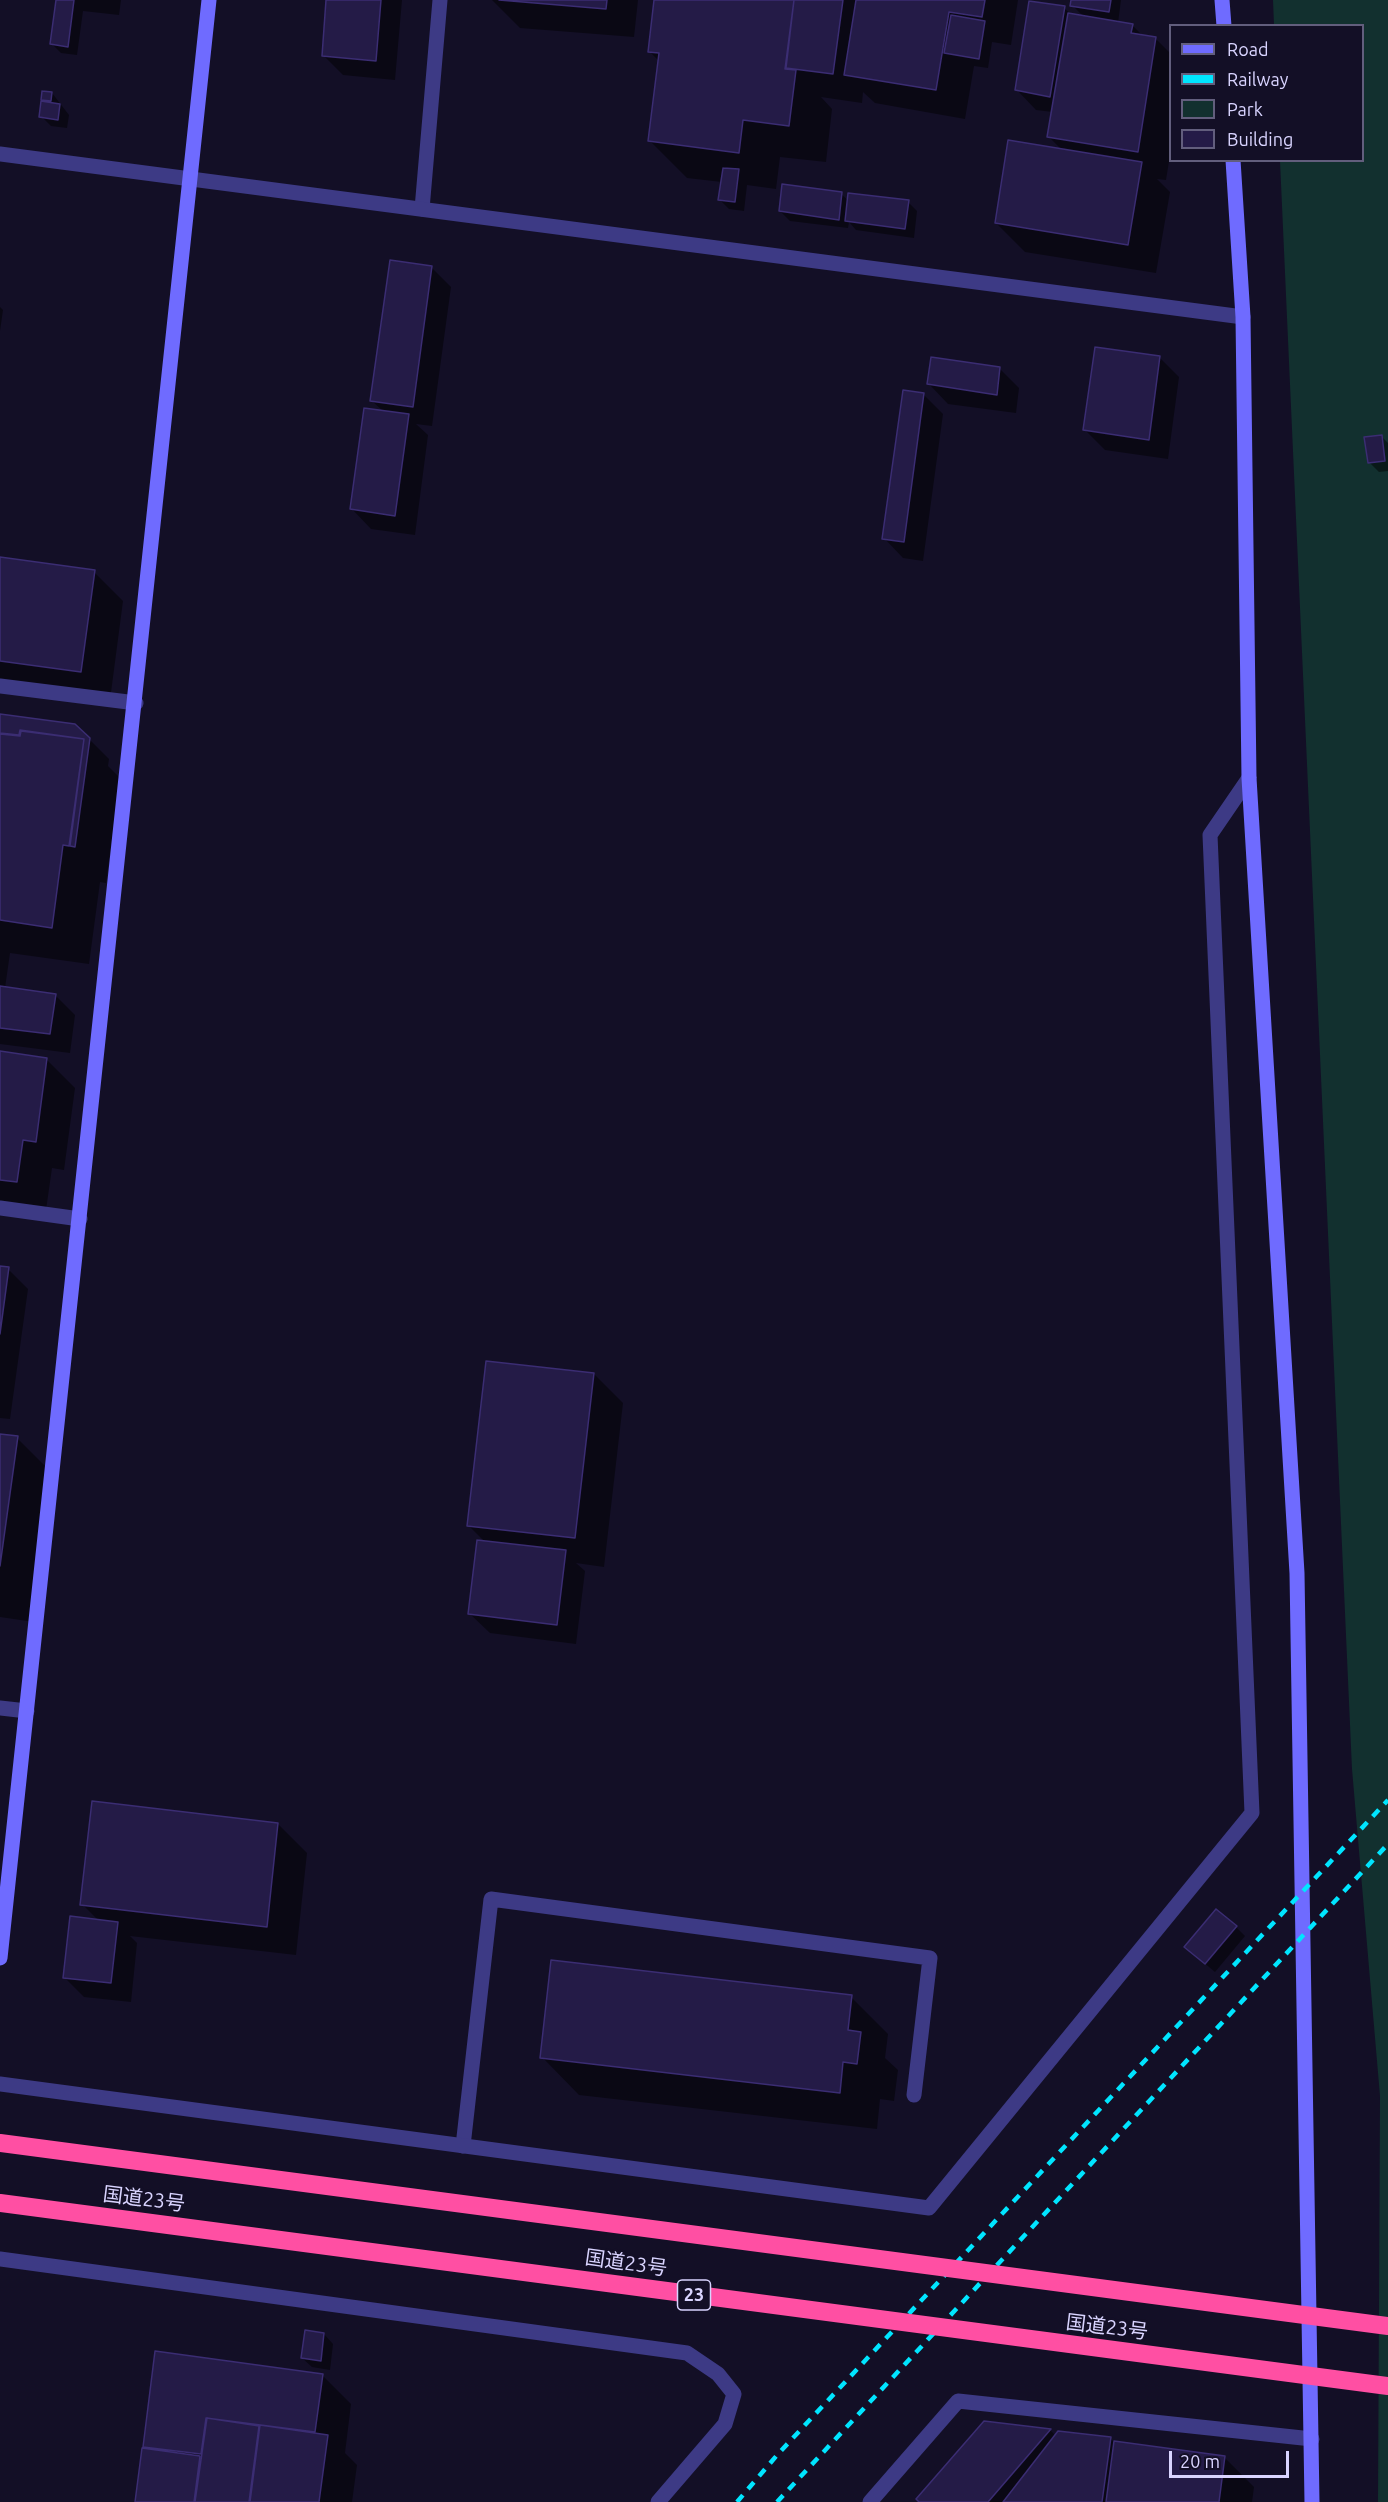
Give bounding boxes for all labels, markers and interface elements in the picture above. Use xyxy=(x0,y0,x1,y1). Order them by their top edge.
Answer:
legend xyxy=(1169,24,1364,162)
text: Road xyxy=(1227,39,1269,59)
text: Railway xyxy=(1227,69,1288,89)
text: Park xyxy=(1227,99,1263,119)
text: Building xyxy=(1227,129,1293,149)
street label: 国道23号 xyxy=(102,2182,186,2216)
street label: 国道23号 xyxy=(583,2245,669,2281)
road number: 23 xyxy=(678,2280,710,2310)
street label: 国道23号 xyxy=(1065,2310,1149,2344)
scale bar xyxy=(1172,2439,1292,2477)
text: 20 m xyxy=(1180,2451,1220,2471)

